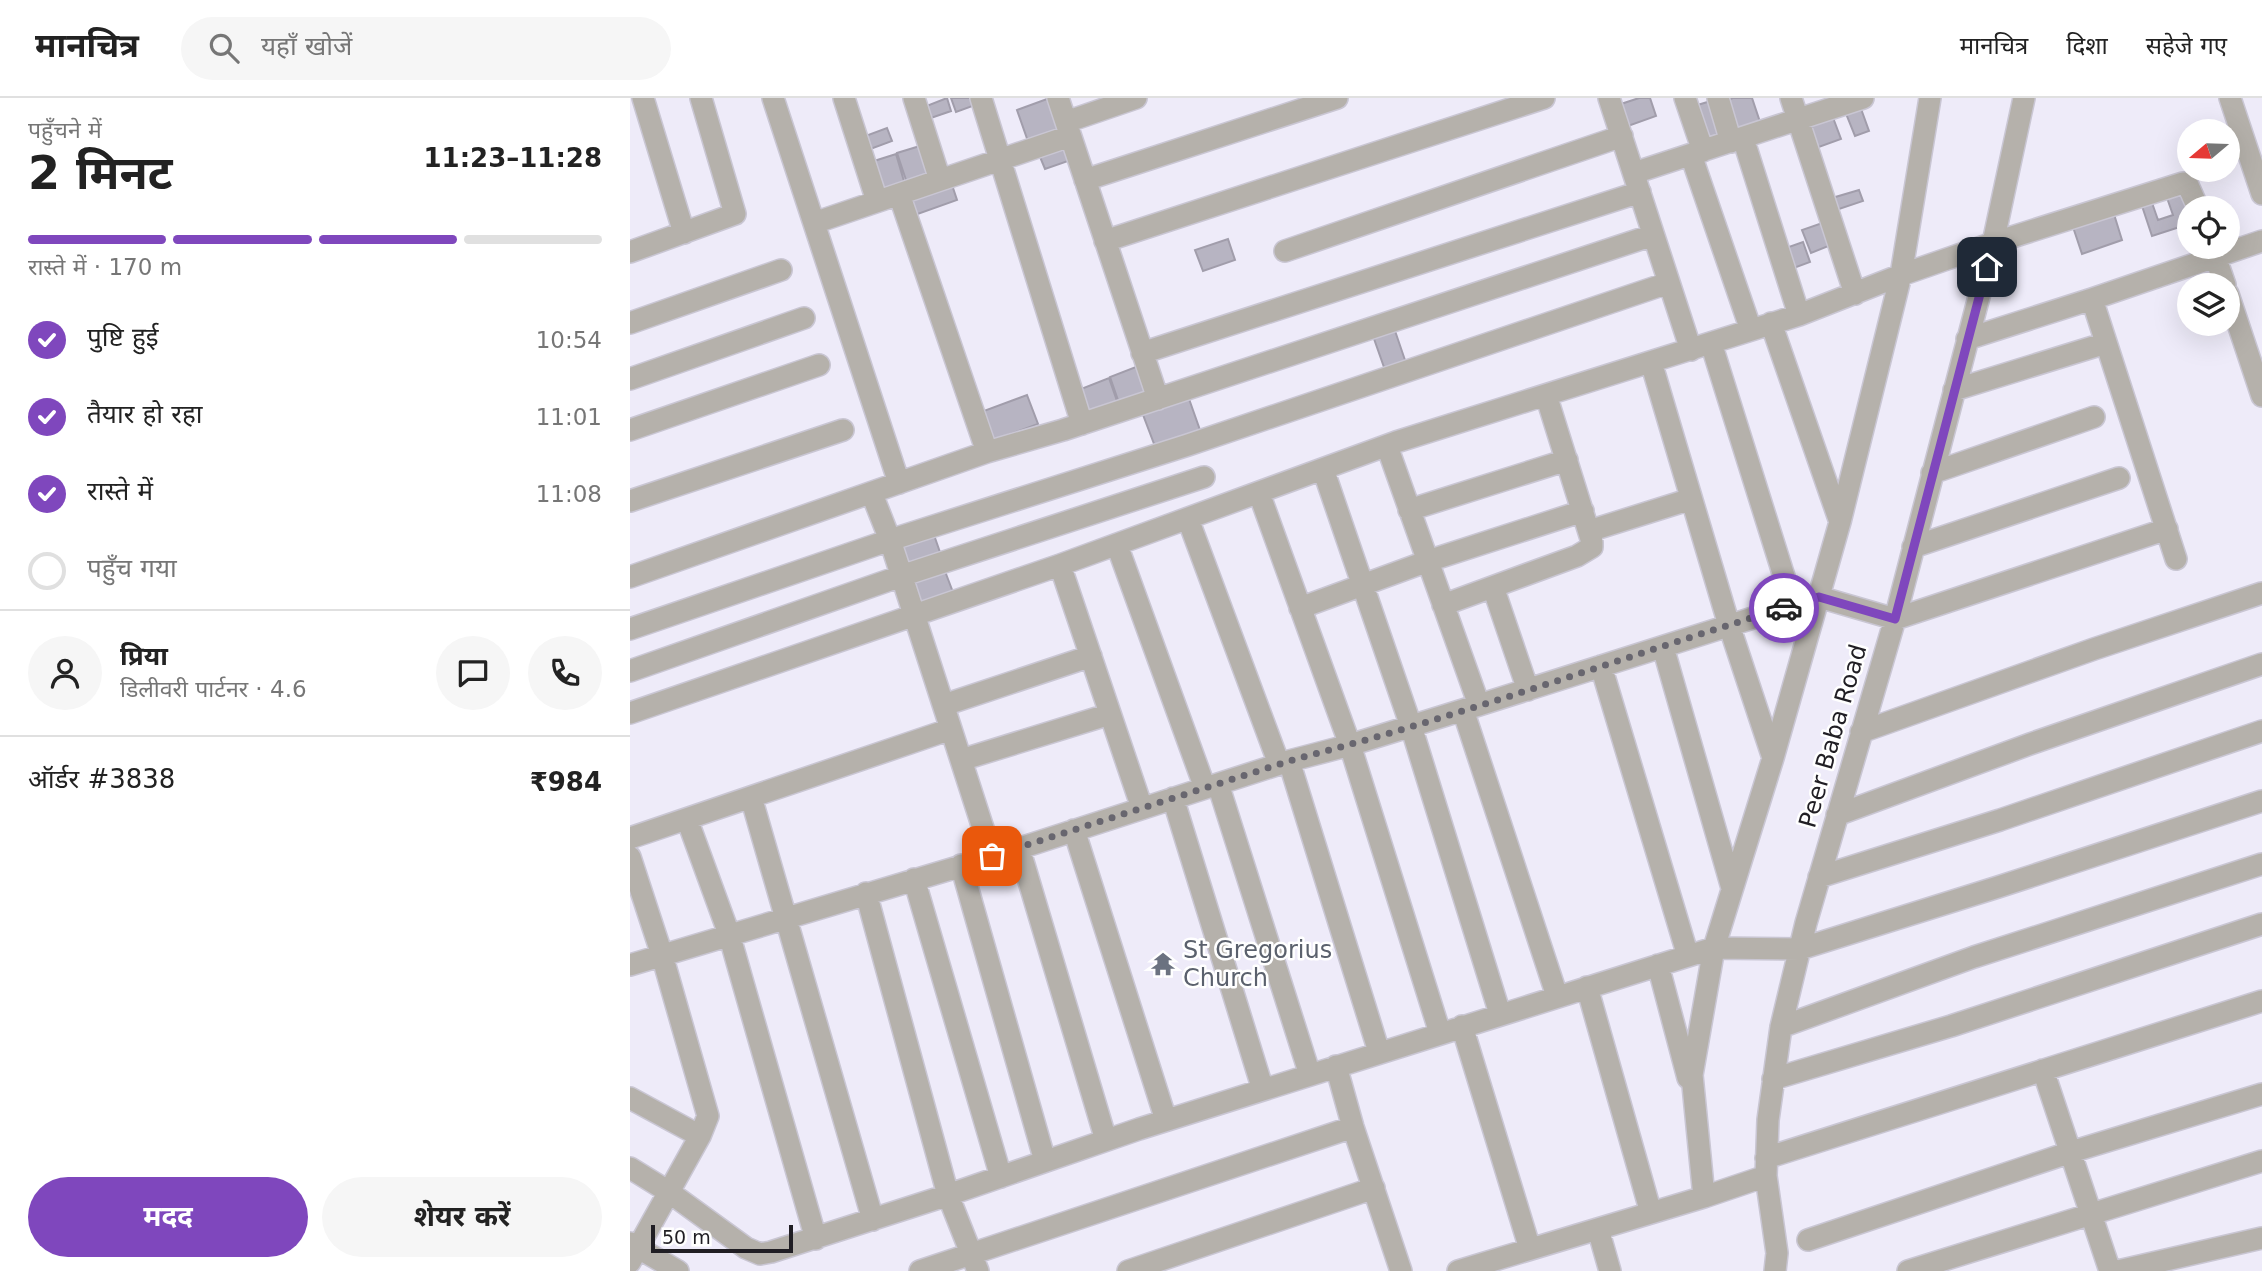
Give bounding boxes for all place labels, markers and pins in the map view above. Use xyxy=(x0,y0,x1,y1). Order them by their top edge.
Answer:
pin xyxy=(1957,237,2017,297)
pin xyxy=(962,826,1022,886)
place label: St Gregorius Church xyxy=(1183,936,1332,992)
temple icon: St Gregorius Church xyxy=(1149,950,1177,978)

